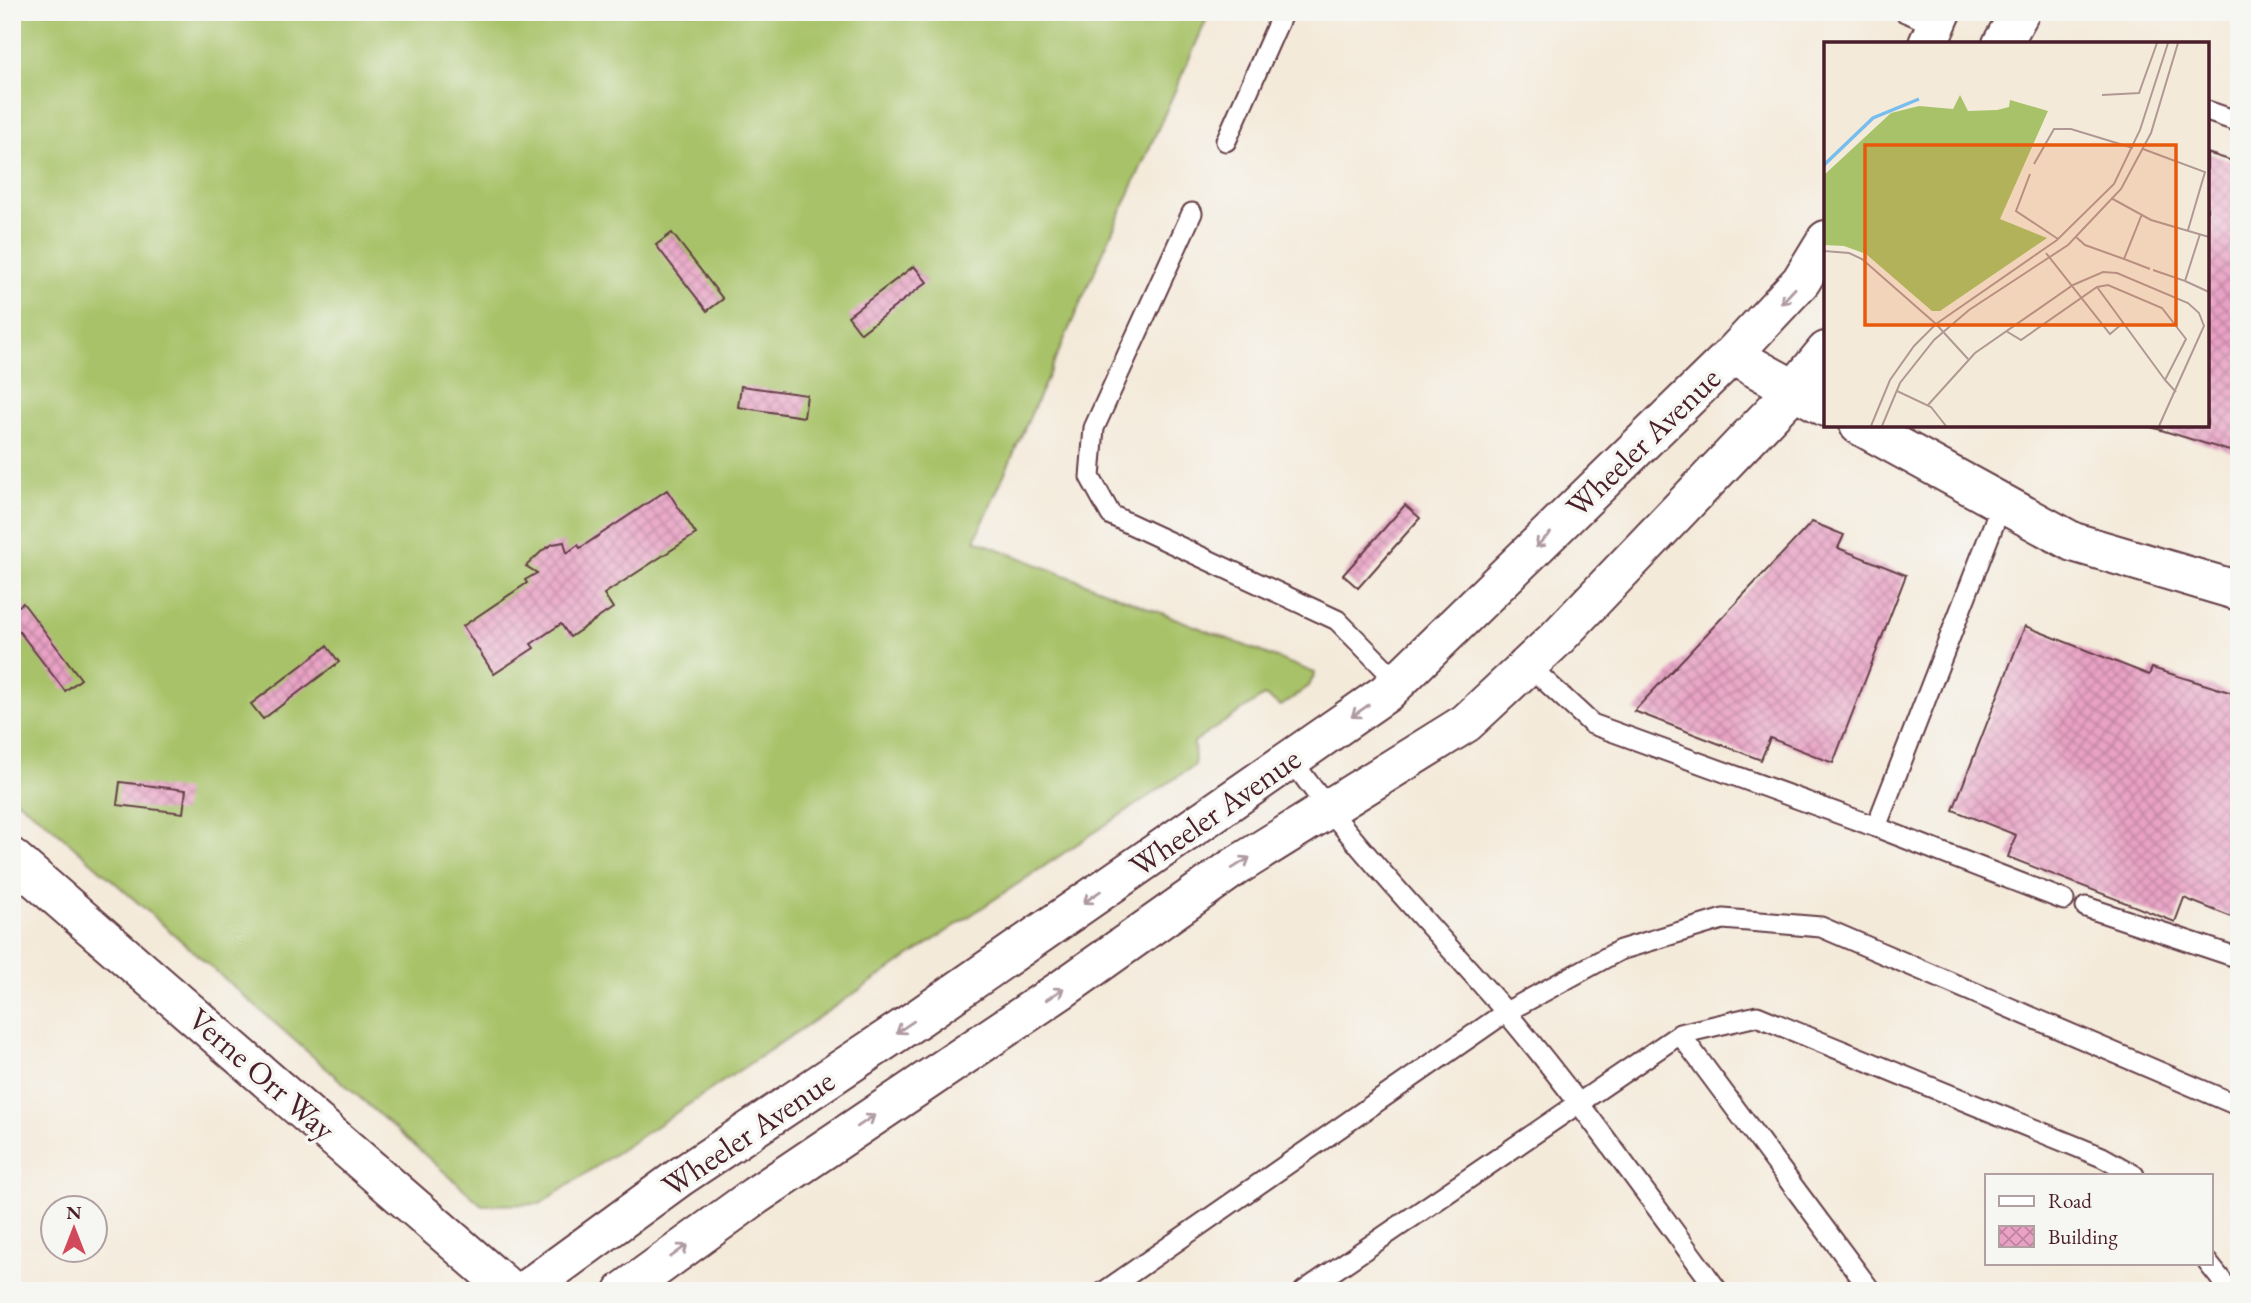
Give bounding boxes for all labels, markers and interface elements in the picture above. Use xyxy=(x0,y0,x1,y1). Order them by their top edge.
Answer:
inset map xyxy=(1824,42,2209,427)
one-way arrow xyxy=(1779,287,1796,304)
street label: Wheeler Avenue xyxy=(1557,358,1729,526)
one-way arrow xyxy=(1535,531,1552,548)
one-way arrow xyxy=(1351,704,1370,718)
street label: Wheeler Avenue xyxy=(1121,738,1309,886)
one-way arrow xyxy=(1231,855,1250,870)
one-way arrow xyxy=(1083,890,1102,904)
one-way arrow xyxy=(1045,987,1064,1001)
street label: Verne Orr Way xyxy=(180,998,345,1150)
one-way arrow xyxy=(896,1020,916,1034)
street label: Wheeler Avenue xyxy=(654,1060,842,1206)
one-way arrow xyxy=(856,1114,876,1128)
legend xyxy=(1985,1174,2212,1264)
text: Road xyxy=(2048,1187,2092,1214)
north arrow xyxy=(38,1194,108,1264)
text: N xyxy=(66,1200,82,1225)
text: Building xyxy=(2048,1223,2118,1250)
one-way arrow xyxy=(669,1244,688,1258)

